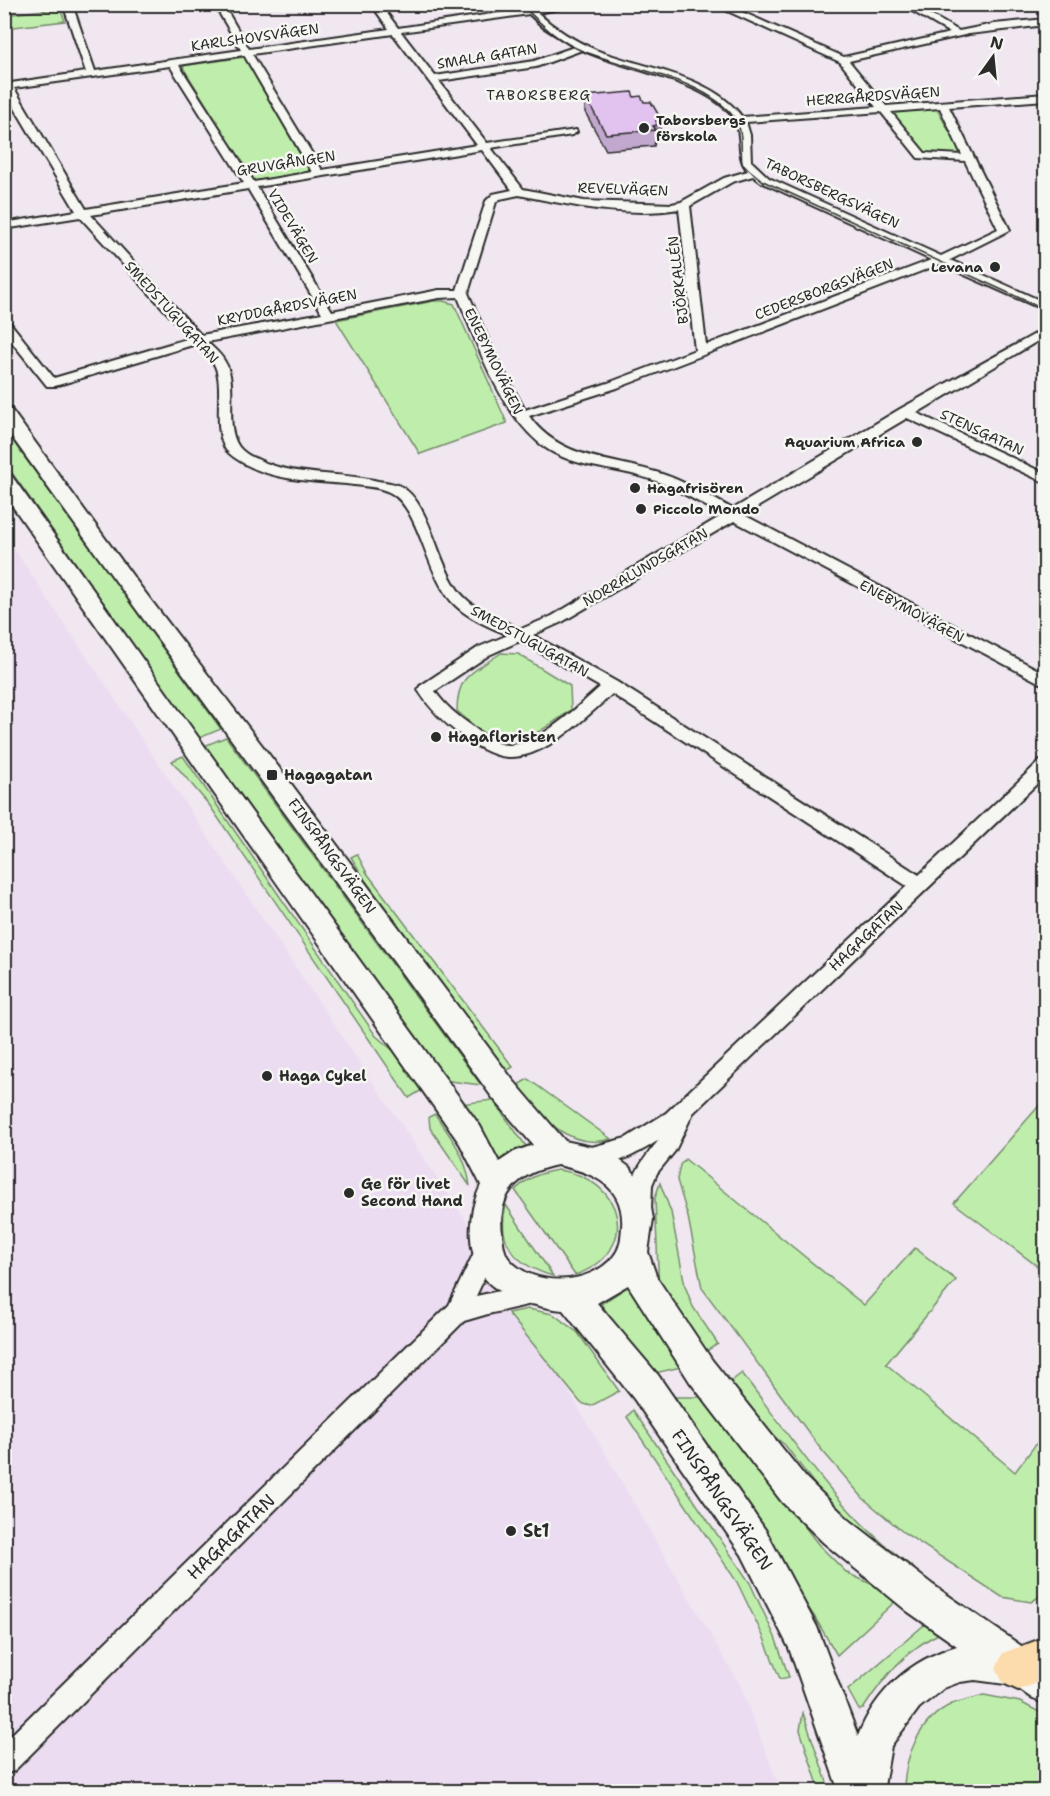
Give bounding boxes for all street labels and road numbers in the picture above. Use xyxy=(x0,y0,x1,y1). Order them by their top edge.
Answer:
street label: KARLSHOVSVÄGEN xyxy=(190,19,320,55)
street label: SMALA GATAN xyxy=(436,39,538,73)
street label: HERRGÅRDSVÄGEN xyxy=(805,82,941,110)
street label: GRUVGÅNGEN xyxy=(235,146,337,180)
street label: TABORSBERGSVÄGEN xyxy=(762,154,902,232)
street label: REVELVÄGEN xyxy=(577,178,669,200)
street label: VIDEVÄGEN xyxy=(264,185,322,267)
street label: BJÖRKALLÉN xyxy=(664,235,692,325)
street label: CEDERSBORGSVÄGEN xyxy=(752,254,896,324)
street label: SMEDSTUGUGATAN xyxy=(121,257,223,367)
street label: KRYDDGÅRDSVÄGEN xyxy=(216,285,358,329)
street label: ENEBYMOVÄGEN xyxy=(460,305,528,417)
street label: STENSGATAN xyxy=(937,405,1027,459)
street label: NORRALUNDSGATAN xyxy=(579,524,711,610)
street label: ENEBYMOVÄGEN xyxy=(856,576,968,646)
street label: SMEDSTUGUGATAN xyxy=(468,601,592,681)
street label: FINSPÅNGSVÄGEN xyxy=(283,793,382,918)
street label: HAGAGATAN xyxy=(825,896,907,976)
street label: FINSPÅNGSVÄGEN xyxy=(666,1425,778,1575)
street label: HAGAGATAN xyxy=(182,1489,280,1585)

